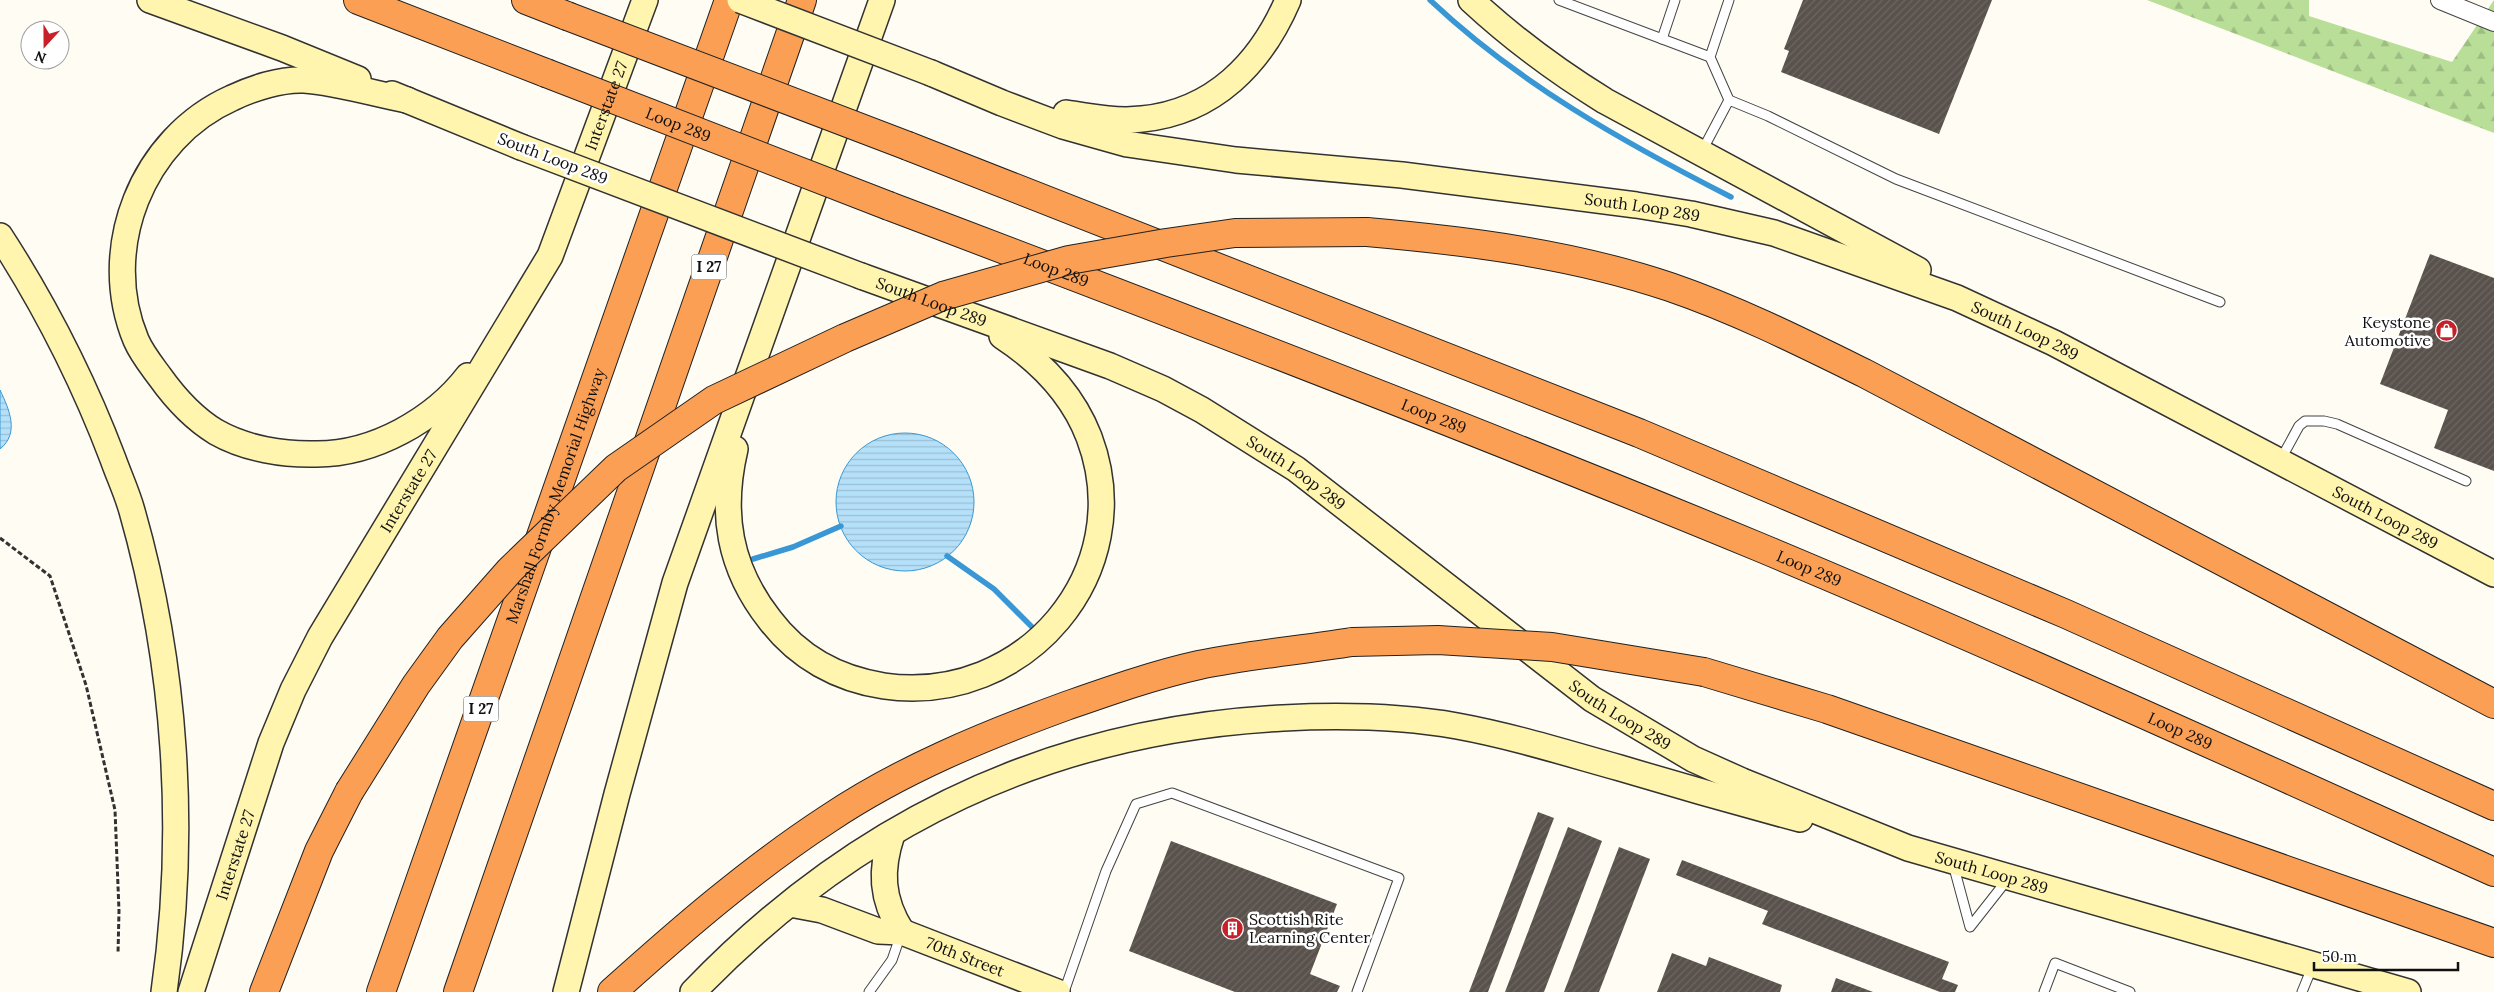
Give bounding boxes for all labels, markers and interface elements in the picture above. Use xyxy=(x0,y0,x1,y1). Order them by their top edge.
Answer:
north arrow xyxy=(20,20,70,70)
text: N xyxy=(32,47,49,67)
street label: Interstate 27 xyxy=(580,58,632,153)
street label: Loop 289 xyxy=(643,103,714,146)
street label: South Loop 289 xyxy=(495,128,611,188)
street label: South Loop 289 xyxy=(1583,188,1702,226)
street label: Loop 289 xyxy=(1021,248,1092,291)
road number: I 27 xyxy=(692,254,726,280)
street label: South Loop 289 xyxy=(873,272,990,331)
street label: South Loop 289 xyxy=(1968,296,2082,364)
place label: Keystone Automotive xyxy=(2344,312,2431,350)
shop icon: Keystone Automotive xyxy=(2435,319,2459,343)
street label: Marshall Formby Memorial Highway xyxy=(501,365,609,626)
street label: Loop 289 xyxy=(1398,394,1470,438)
street label: South Loop 289 xyxy=(1243,431,1350,514)
street label: Interstate 27 xyxy=(375,445,441,536)
street label: South Loop 289 xyxy=(2329,481,2442,553)
street label: Loop 289 xyxy=(1774,546,1845,591)
street label: South Loop 289 xyxy=(1565,675,1675,754)
road number: I 27 xyxy=(464,696,498,722)
street label: Loop 289 xyxy=(2145,707,2216,754)
street label: Interstate 27 xyxy=(211,807,259,902)
street label: South Loop 289 xyxy=(1933,846,2050,898)
place label: Scottish Rite Learning Center xyxy=(1249,909,1370,947)
building icon: Scottish Rite Learning Center xyxy=(1221,916,1245,940)
street label: 70th Street xyxy=(923,932,1008,981)
scale bar xyxy=(2314,940,2458,972)
text: 50 m xyxy=(2322,947,2357,966)

